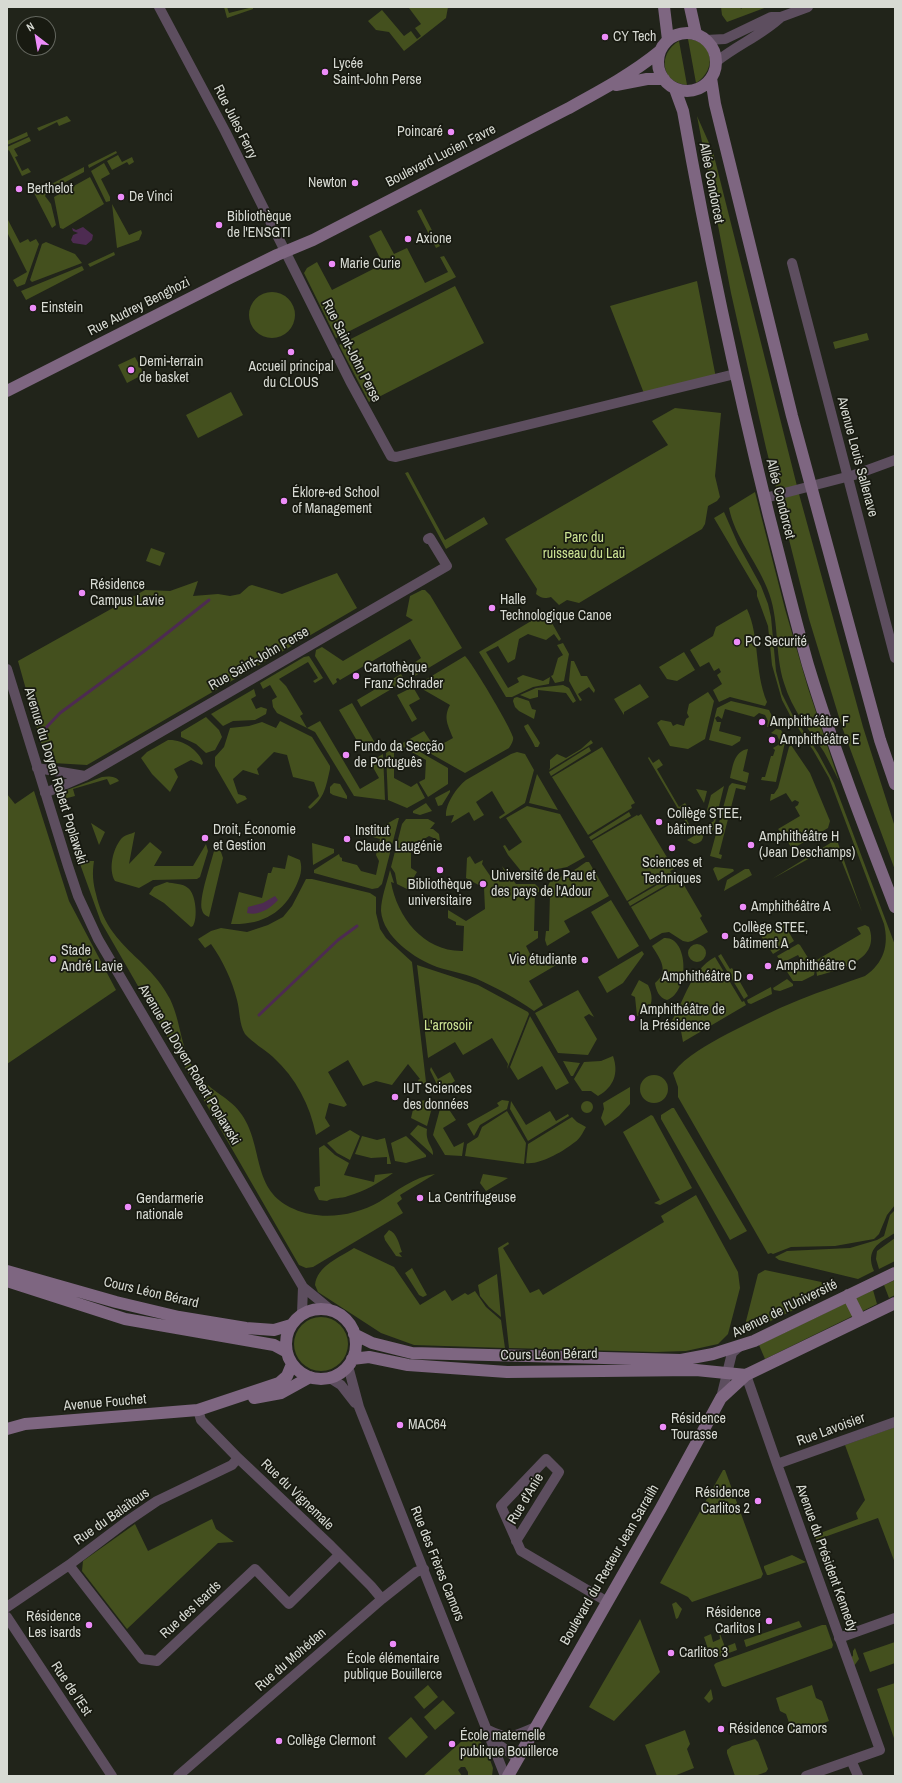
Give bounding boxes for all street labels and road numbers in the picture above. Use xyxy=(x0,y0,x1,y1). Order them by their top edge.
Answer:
street label: Rue Jules Ferry xyxy=(209,82,261,162)
street label: Boulevard Lucien Favre xyxy=(383,121,499,191)
street label: Allée Condorcet xyxy=(695,141,727,225)
street label: Rue Audrey Benghozi xyxy=(85,274,193,340)
street label: Rue Saint-John Perse xyxy=(318,297,384,405)
street label: Avenue Louis Sallenave xyxy=(833,395,881,519)
street label: Allée Condorcet xyxy=(762,457,798,541)
street label: Rue Saint-John Perse xyxy=(206,623,312,695)
street label: Avenue du Doyen Robert Poplawski xyxy=(20,685,90,867)
street label: Avenue du Doyen Robert Poplawski xyxy=(134,982,244,1148)
street label: Cours Léon Bérard xyxy=(102,1274,200,1312)
street label: Avenue de l'Université xyxy=(730,1276,840,1342)
street label: Cours Léon Bérard xyxy=(500,1346,598,1364)
street label: Avenue Fouchet xyxy=(63,1391,147,1415)
street label: Rue Lavoisier xyxy=(795,1410,867,1450)
street label: Rue du Vignemale xyxy=(257,1456,337,1534)
street label: Rue d'Anie xyxy=(504,1470,548,1528)
street label: Boulevard du Recteur Jean Sarrailh xyxy=(557,1482,663,1648)
street label: Avenue du Président Kennedy xyxy=(792,1482,860,1634)
street label: Rue du Balaïtous xyxy=(71,1485,153,1549)
street label: Rue des Frères Camors xyxy=(406,1504,468,1624)
street label: Rue des Isards xyxy=(157,1578,225,1642)
street label: Rue du Mohédan xyxy=(252,1625,330,1695)
street label: Rue de l'Est xyxy=(47,1659,95,1719)

